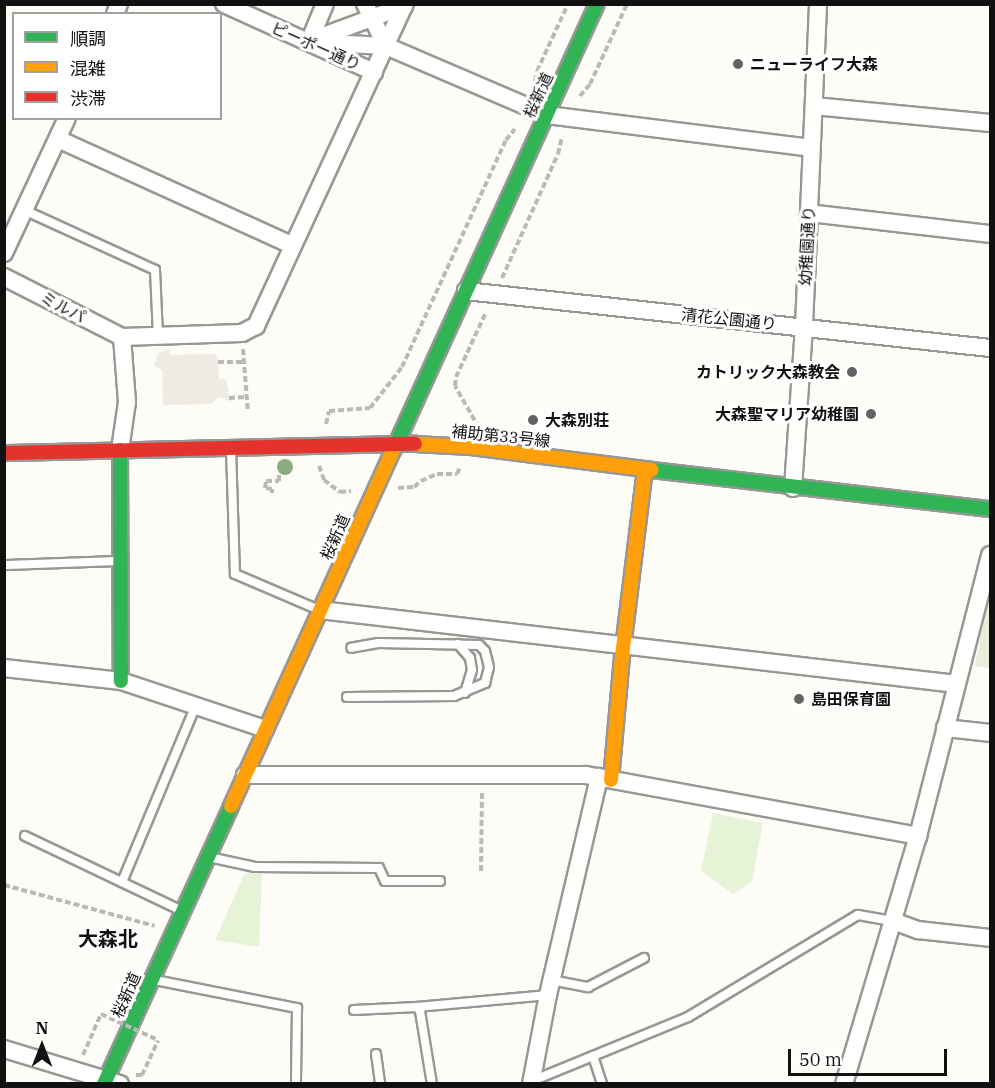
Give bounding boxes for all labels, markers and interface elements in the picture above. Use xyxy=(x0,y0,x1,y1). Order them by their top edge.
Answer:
legend xyxy=(12,12,222,120)
street label: ピーポー通り xyxy=(268,18,364,74)
text: 順調 xyxy=(70,27,106,50)
place label: ニューライフ大森 xyxy=(750,54,878,74)
text: 混雑 xyxy=(70,57,106,80)
marker: ニューライフ大森 xyxy=(731,57,745,71)
street label: 桜新道 xyxy=(519,69,557,121)
text: 渋滞 xyxy=(70,87,106,110)
street label: 幼稚園通り xyxy=(795,206,819,286)
street label: ミルパ xyxy=(37,288,89,326)
street label: 清花公園通り xyxy=(680,304,778,334)
place label: カトリック大森教会 xyxy=(696,362,840,382)
marker: カトリック大森教会 xyxy=(845,365,859,379)
place label: 大森聖マリア幼稚園 xyxy=(715,404,859,424)
marker: 大森聖マリア幼稚園 xyxy=(864,407,878,421)
place label: 大森別荘 xyxy=(545,410,609,430)
marker: 大森別荘 xyxy=(526,413,540,427)
street label: 補助第33号線 xyxy=(451,421,551,451)
street label: 桜新道 xyxy=(316,511,354,563)
place label: 島田保育園 xyxy=(811,689,891,709)
marker: 島田保育園 xyxy=(792,692,806,706)
district label: 大森北 xyxy=(78,926,138,950)
street label: 桜新道 xyxy=(107,969,145,1021)
north arrow xyxy=(12,1016,72,1076)
text: N xyxy=(36,1018,48,1038)
scale bar xyxy=(791,1037,950,1075)
text: 50 m xyxy=(799,1048,842,1071)

